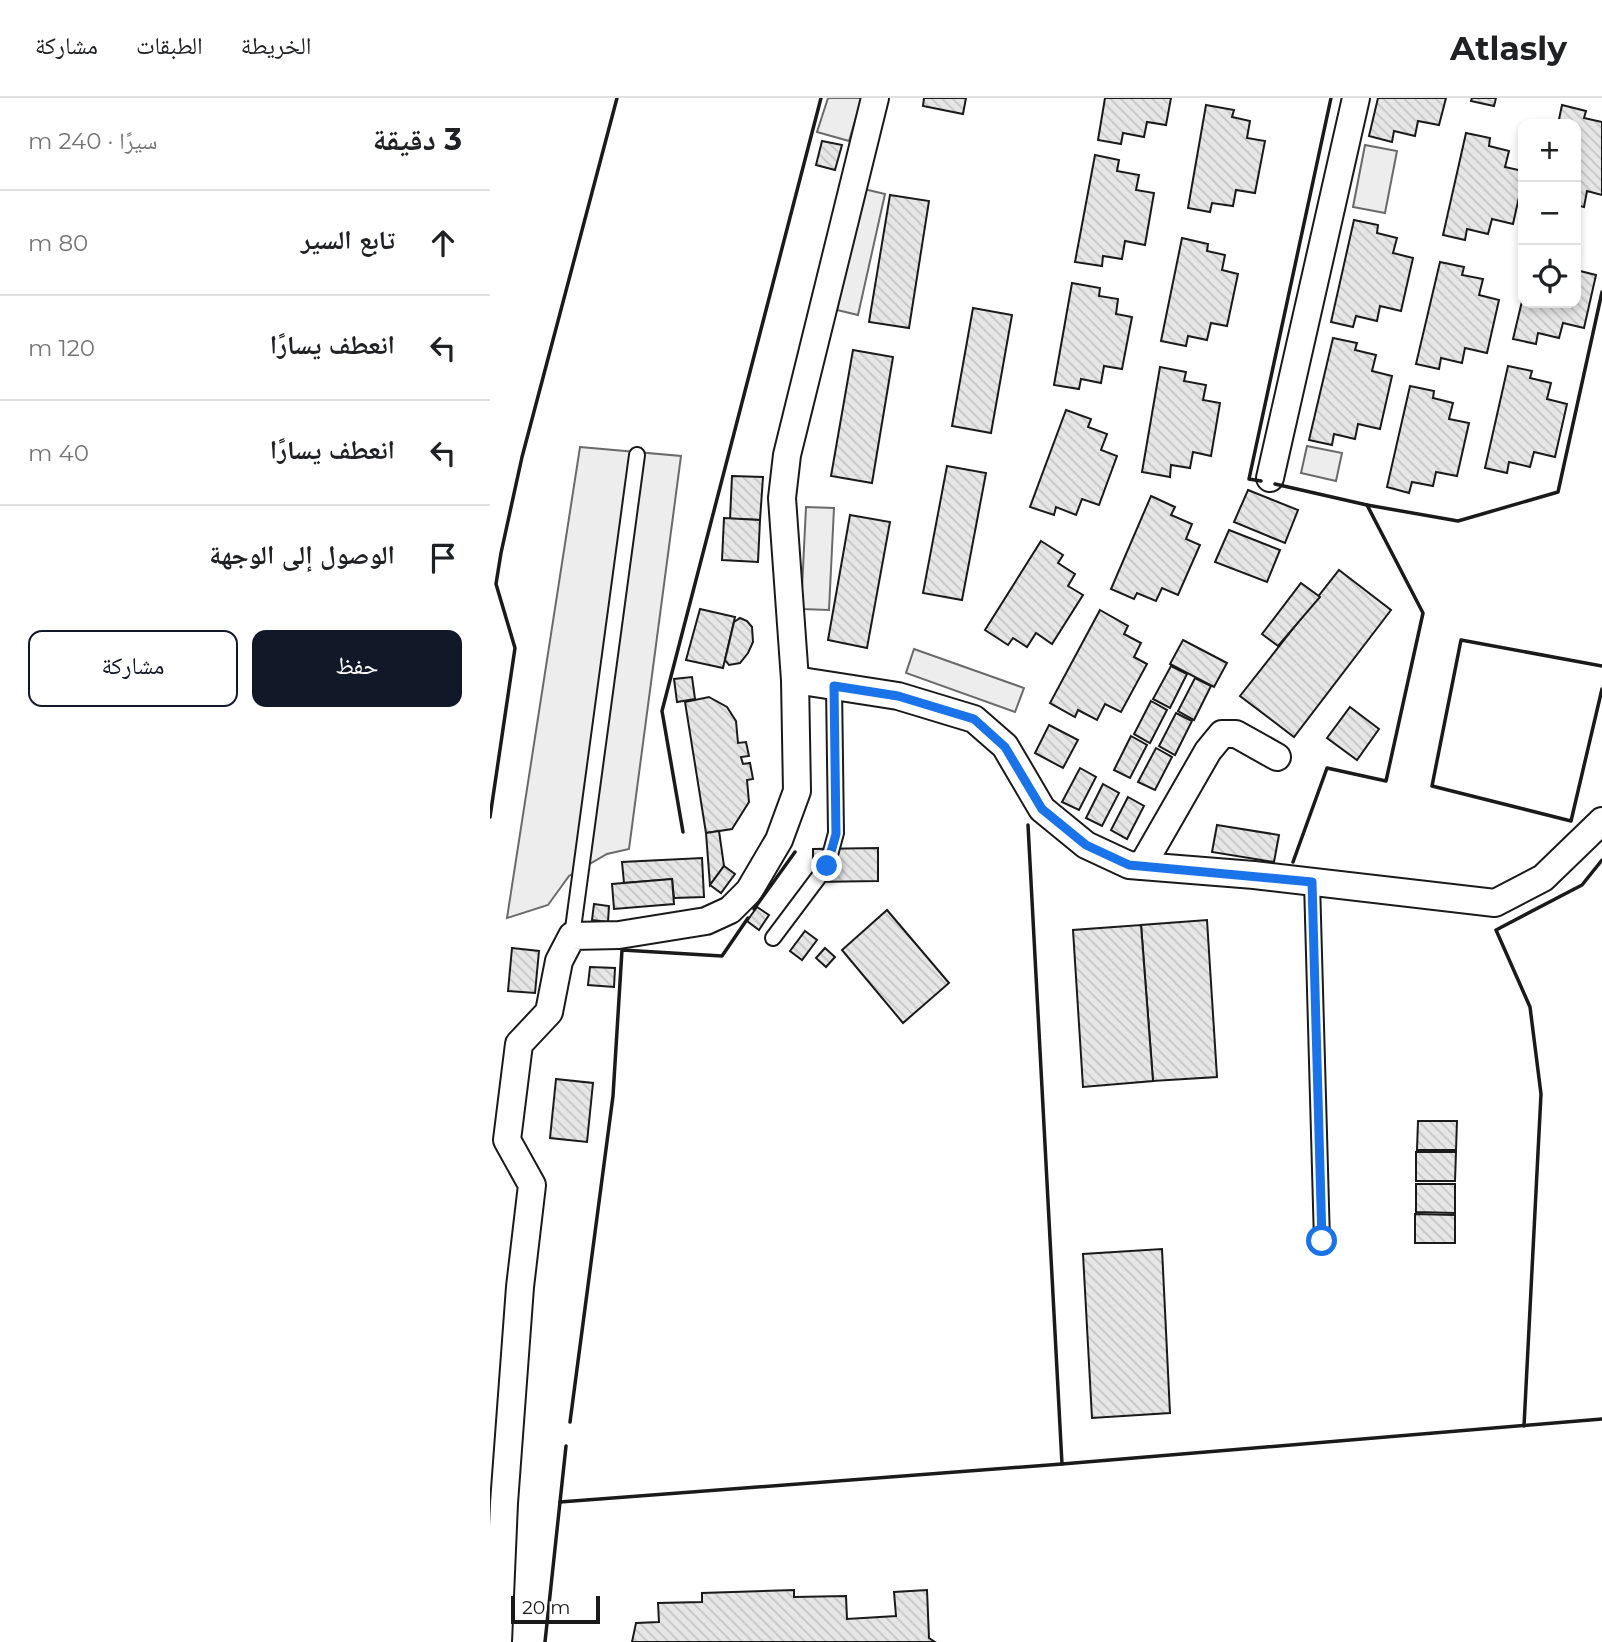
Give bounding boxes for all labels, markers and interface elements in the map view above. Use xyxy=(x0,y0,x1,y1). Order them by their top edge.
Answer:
text: Atlasly xyxy=(1450,28,1567,68)
text: مشاركة xyxy=(35,31,98,60)
text: الطبقات xyxy=(136,31,203,60)
text: الخريطة xyxy=(241,31,311,60)
map controls xyxy=(1518,119,1581,308)
button: + xyxy=(1518,119,1581,182)
text: 3 دقيقة xyxy=(373,121,462,158)
text: سيرًا · 240 m xyxy=(28,127,157,155)
button: − xyxy=(1518,182,1581,245)
text: تابع السير xyxy=(301,224,395,256)
icon: ahead xyxy=(424,224,462,262)
text: 80 m xyxy=(28,229,88,257)
button: locate xyxy=(1518,245,1581,308)
text: انعطف يسارًا xyxy=(270,329,395,361)
icon: left xyxy=(424,329,462,367)
text: 120 m xyxy=(28,334,95,362)
text: انعطف يسارًا xyxy=(270,434,395,466)
icon: left xyxy=(424,434,462,472)
text: 40 m xyxy=(28,439,89,467)
text: الوصول إلى الوجهة xyxy=(209,539,395,571)
icon: arrive xyxy=(424,539,462,577)
button: مشاركة xyxy=(28,630,238,707)
button: حفظ xyxy=(252,630,462,707)
route end xyxy=(811,850,842,881)
route start xyxy=(1306,1225,1337,1256)
scale bar xyxy=(511,1593,600,1625)
text: 20 m xyxy=(522,1596,570,1619)

